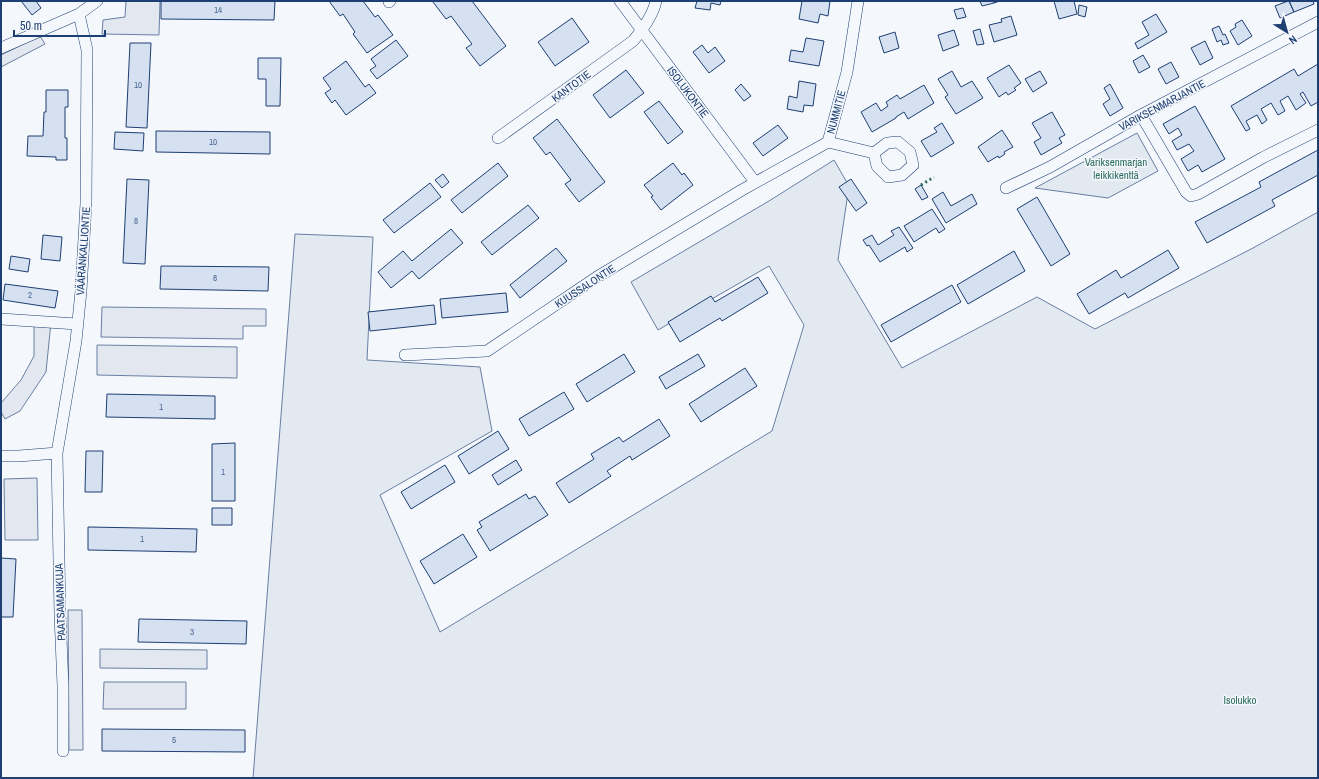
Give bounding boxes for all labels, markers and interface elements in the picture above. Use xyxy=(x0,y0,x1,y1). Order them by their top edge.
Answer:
house number: 14 xyxy=(214,4,222,16)
scale bar xyxy=(14,12,105,38)
north arrow xyxy=(1267,12,1307,52)
text: 50 m xyxy=(20,18,42,34)
text: N xyxy=(1286,32,1300,48)
street label: ISOLUKONTIE xyxy=(664,64,712,120)
street label: KANTOTIE xyxy=(549,67,593,105)
street label: VARIKSENMARJANTIE xyxy=(1116,76,1208,134)
house number: 10 xyxy=(134,79,142,91)
street label: NUMMITIE xyxy=(823,89,849,135)
house number: 10 xyxy=(209,136,217,148)
park label: Variksenmarjan leikkikenttä xyxy=(1085,155,1147,182)
street label: VÄÄRÄNKALLIONTIE xyxy=(73,206,93,296)
house number: 8 xyxy=(134,215,138,227)
street label: KUUSSALONTIE xyxy=(552,261,618,311)
house number: 8 xyxy=(213,272,217,284)
house number: 2 xyxy=(28,289,32,301)
house number: 1 xyxy=(159,401,163,413)
house number: 1 xyxy=(221,466,225,478)
house number: 1 xyxy=(140,533,144,545)
street label: PAATSAMANKUJA xyxy=(52,562,68,641)
house number: 3 xyxy=(190,626,194,638)
park label: Isolukko xyxy=(1223,693,1257,707)
house number: 5 xyxy=(172,734,176,746)

